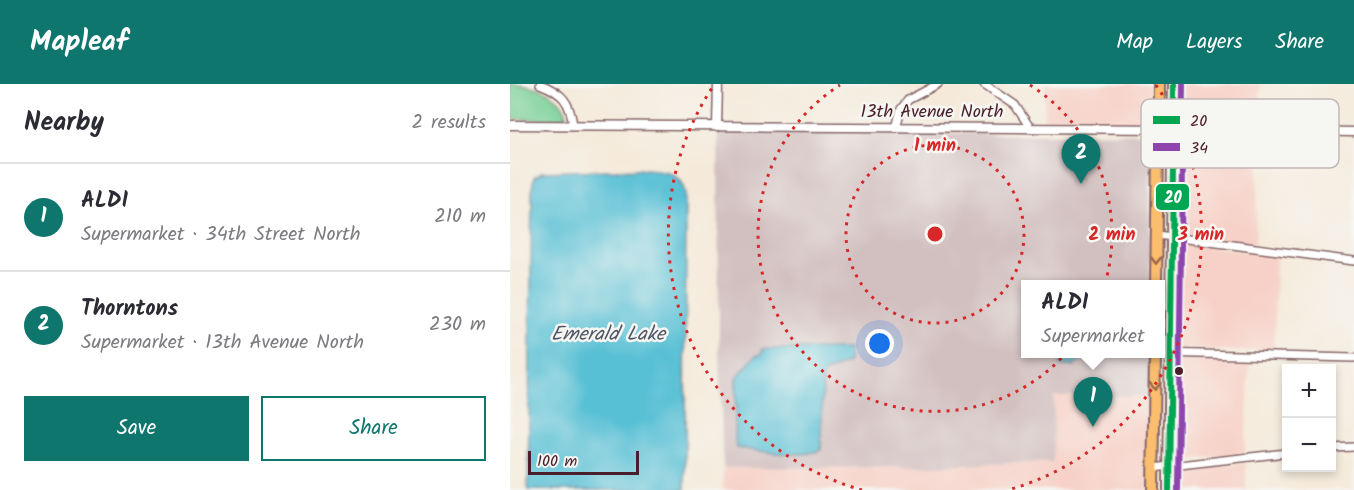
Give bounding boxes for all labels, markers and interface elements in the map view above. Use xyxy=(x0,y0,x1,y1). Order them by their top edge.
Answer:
text: Mapleaf xyxy=(30,20,128,65)
text: Map xyxy=(1116,26,1153,59)
text: Layers xyxy=(1186,26,1242,59)
text: Share xyxy=(1275,26,1324,59)
street label: 13th Avenue North xyxy=(861,98,1003,127)
legend xyxy=(1141,99,1339,168)
text: Nearby xyxy=(24,102,104,144)
text: 2 results xyxy=(411,107,486,139)
text: 20 xyxy=(1190,109,1207,134)
text: 1 min xyxy=(914,132,956,161)
pin: 2 xyxy=(1062,135,1100,184)
text: 34 xyxy=(1190,136,1208,161)
line badge: 20 xyxy=(1155,183,1190,211)
text: ALDI xyxy=(81,184,128,219)
text: 20 xyxy=(1164,186,1183,211)
text: 1 xyxy=(40,201,47,233)
text: 210 m xyxy=(434,201,486,233)
text: Supermarket · 34th Street North xyxy=(81,219,361,251)
text: 2 min xyxy=(1089,221,1135,250)
text: 3 min xyxy=(1177,221,1224,250)
centre of rings xyxy=(925,224,945,244)
one-way arrow xyxy=(1150,255,1162,264)
popup xyxy=(1021,280,1165,358)
text: ALDI xyxy=(1041,286,1089,321)
text: Thorntons xyxy=(81,292,178,327)
text: 2 xyxy=(38,309,49,341)
text: 230 m xyxy=(429,309,486,341)
water label: Emerald Lake xyxy=(551,319,667,351)
text: Supermarket xyxy=(1041,321,1145,353)
text: Supermarket · 13th Avenue North xyxy=(81,327,364,359)
your location xyxy=(865,329,894,358)
map controls xyxy=(1282,364,1336,472)
button: + xyxy=(1282,364,1336,418)
unlabelled marker xyxy=(1173,365,1185,377)
pin: 1 xyxy=(1074,378,1112,427)
one-way arrow xyxy=(1149,382,1161,391)
button: Save xyxy=(24,396,249,461)
button: Share xyxy=(261,396,486,461)
button: − xyxy=(1282,418,1336,472)
scale bar xyxy=(528,448,639,476)
text: 100 m xyxy=(537,449,577,474)

